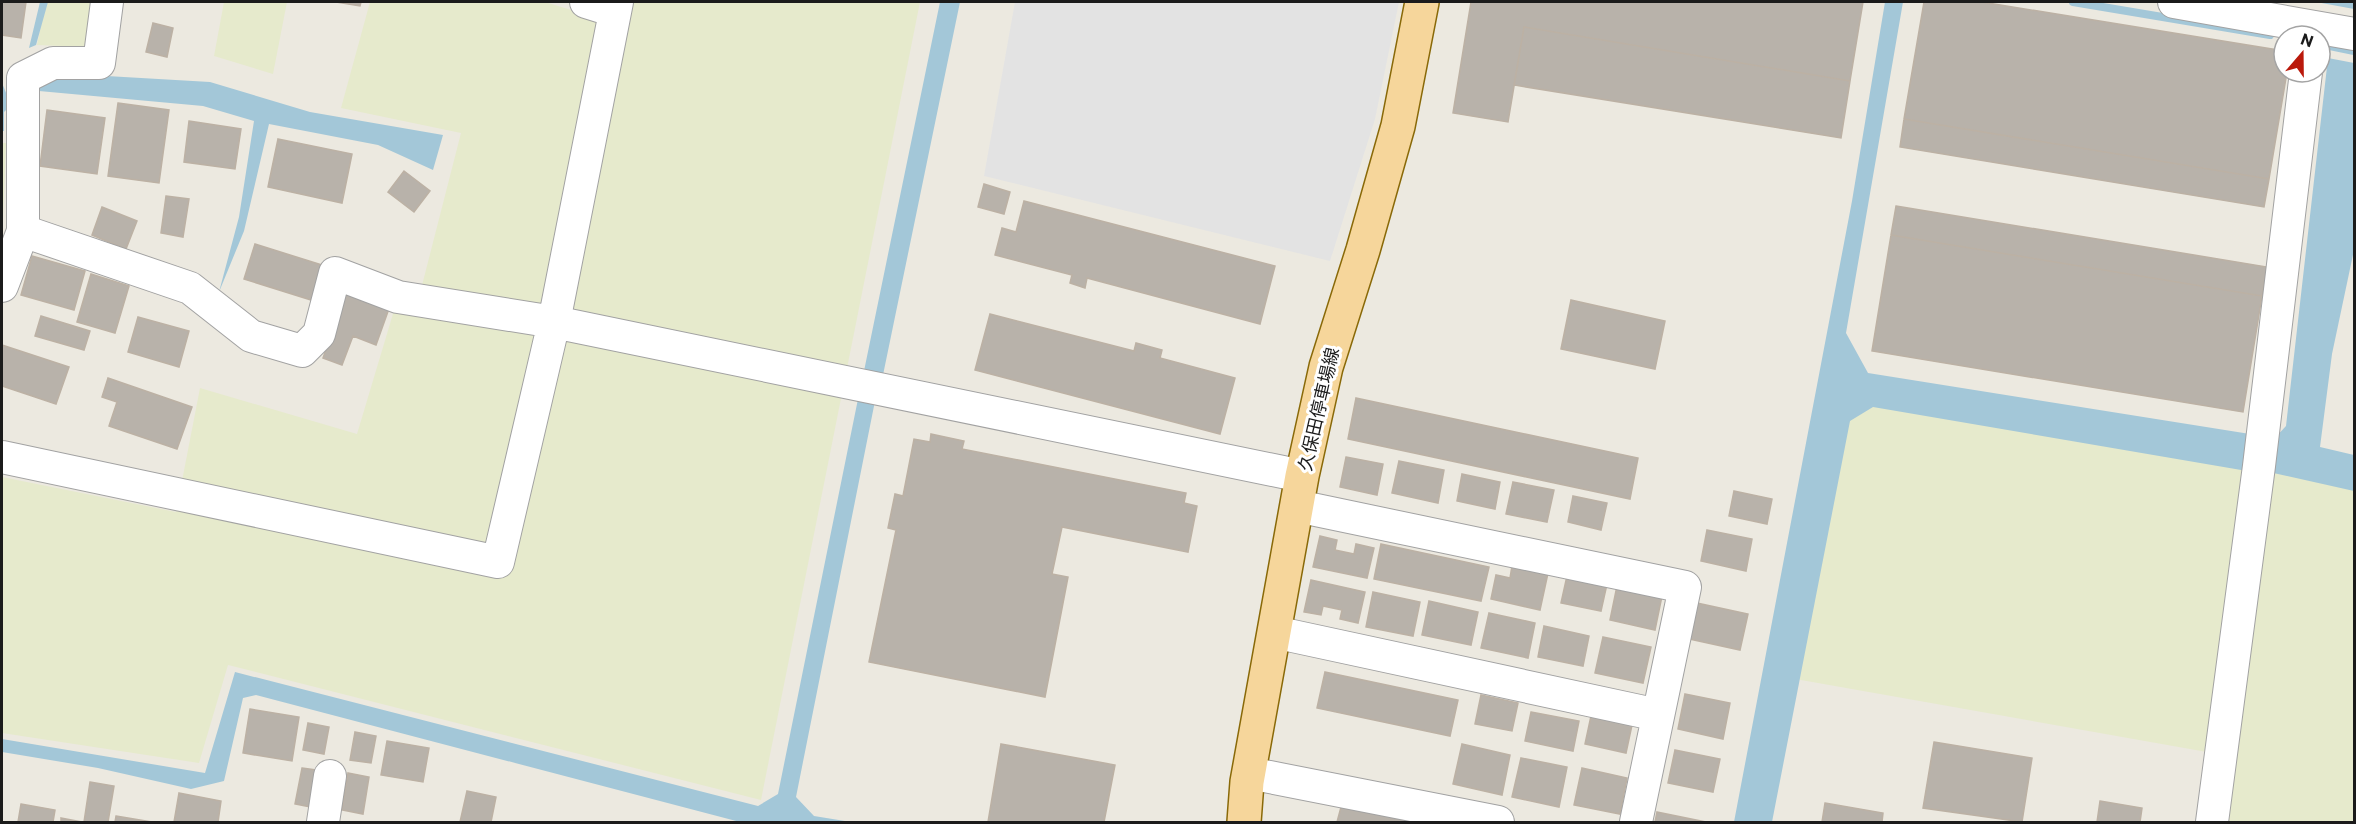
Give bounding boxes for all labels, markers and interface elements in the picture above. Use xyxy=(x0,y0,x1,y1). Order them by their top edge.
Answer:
north arrow xyxy=(2272,24,2332,84)
text: N xyxy=(2298,28,2316,50)
street label: 久保田停車場線 xyxy=(1293,345,1343,473)

